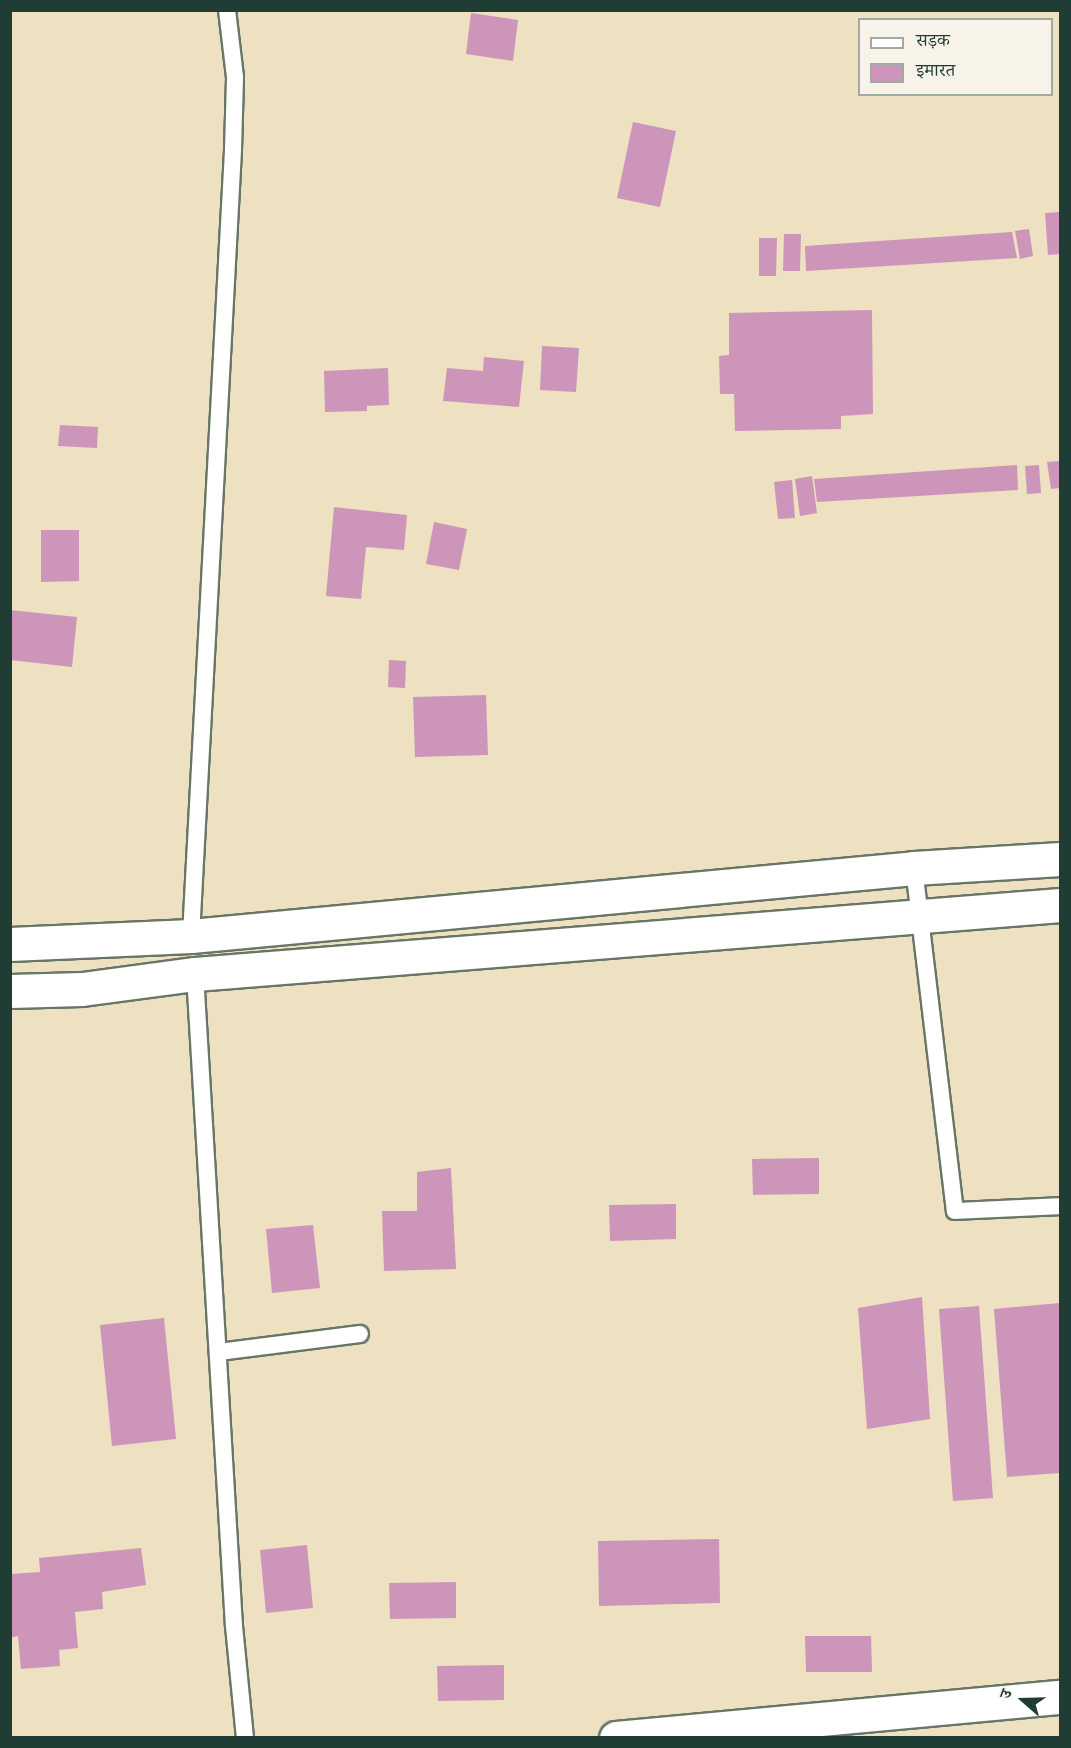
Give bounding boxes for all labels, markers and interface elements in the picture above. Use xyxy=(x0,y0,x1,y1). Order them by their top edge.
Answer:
legend xyxy=(858,18,1053,96)
text: सड़क xyxy=(916,29,950,51)
text: इमारत xyxy=(916,59,955,81)
north arrow xyxy=(993,1670,1053,1730)
text: उ xyxy=(995,1687,1016,1701)

